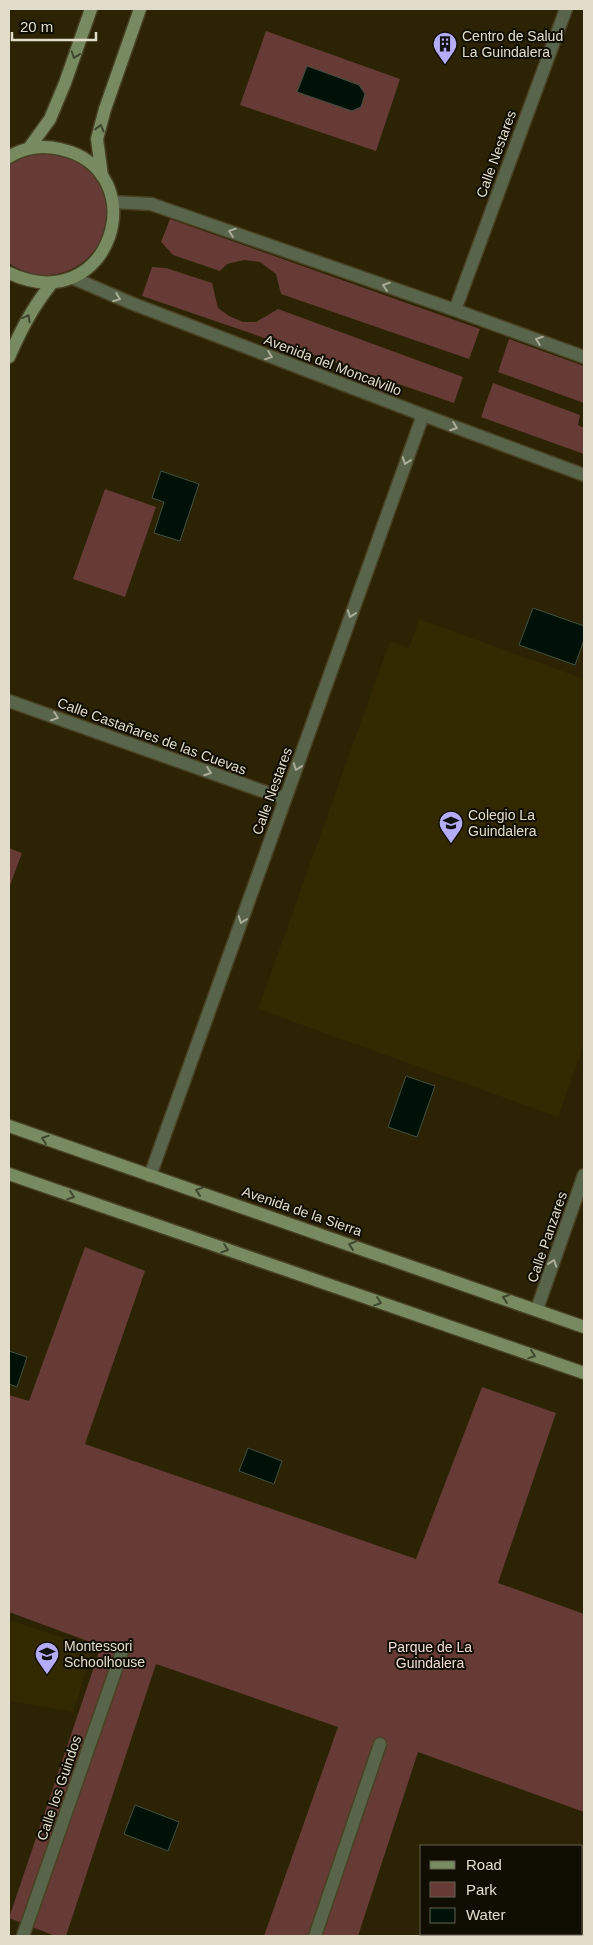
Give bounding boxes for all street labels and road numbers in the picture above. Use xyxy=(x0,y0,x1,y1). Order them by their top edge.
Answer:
street label: Calle Nestares xyxy=(473,108,519,200)
street label: Avenida del Moncalvillo xyxy=(262,331,404,399)
street label: Calle Castañares de las Cuevas xyxy=(55,694,249,778)
street label: Calle Nestares xyxy=(249,745,295,837)
street label: Avenida de la Sierra xyxy=(240,1183,364,1239)
street label: Calle Panzares xyxy=(524,1190,570,1284)
street label: Calle los Guindos xyxy=(34,1734,84,1842)

